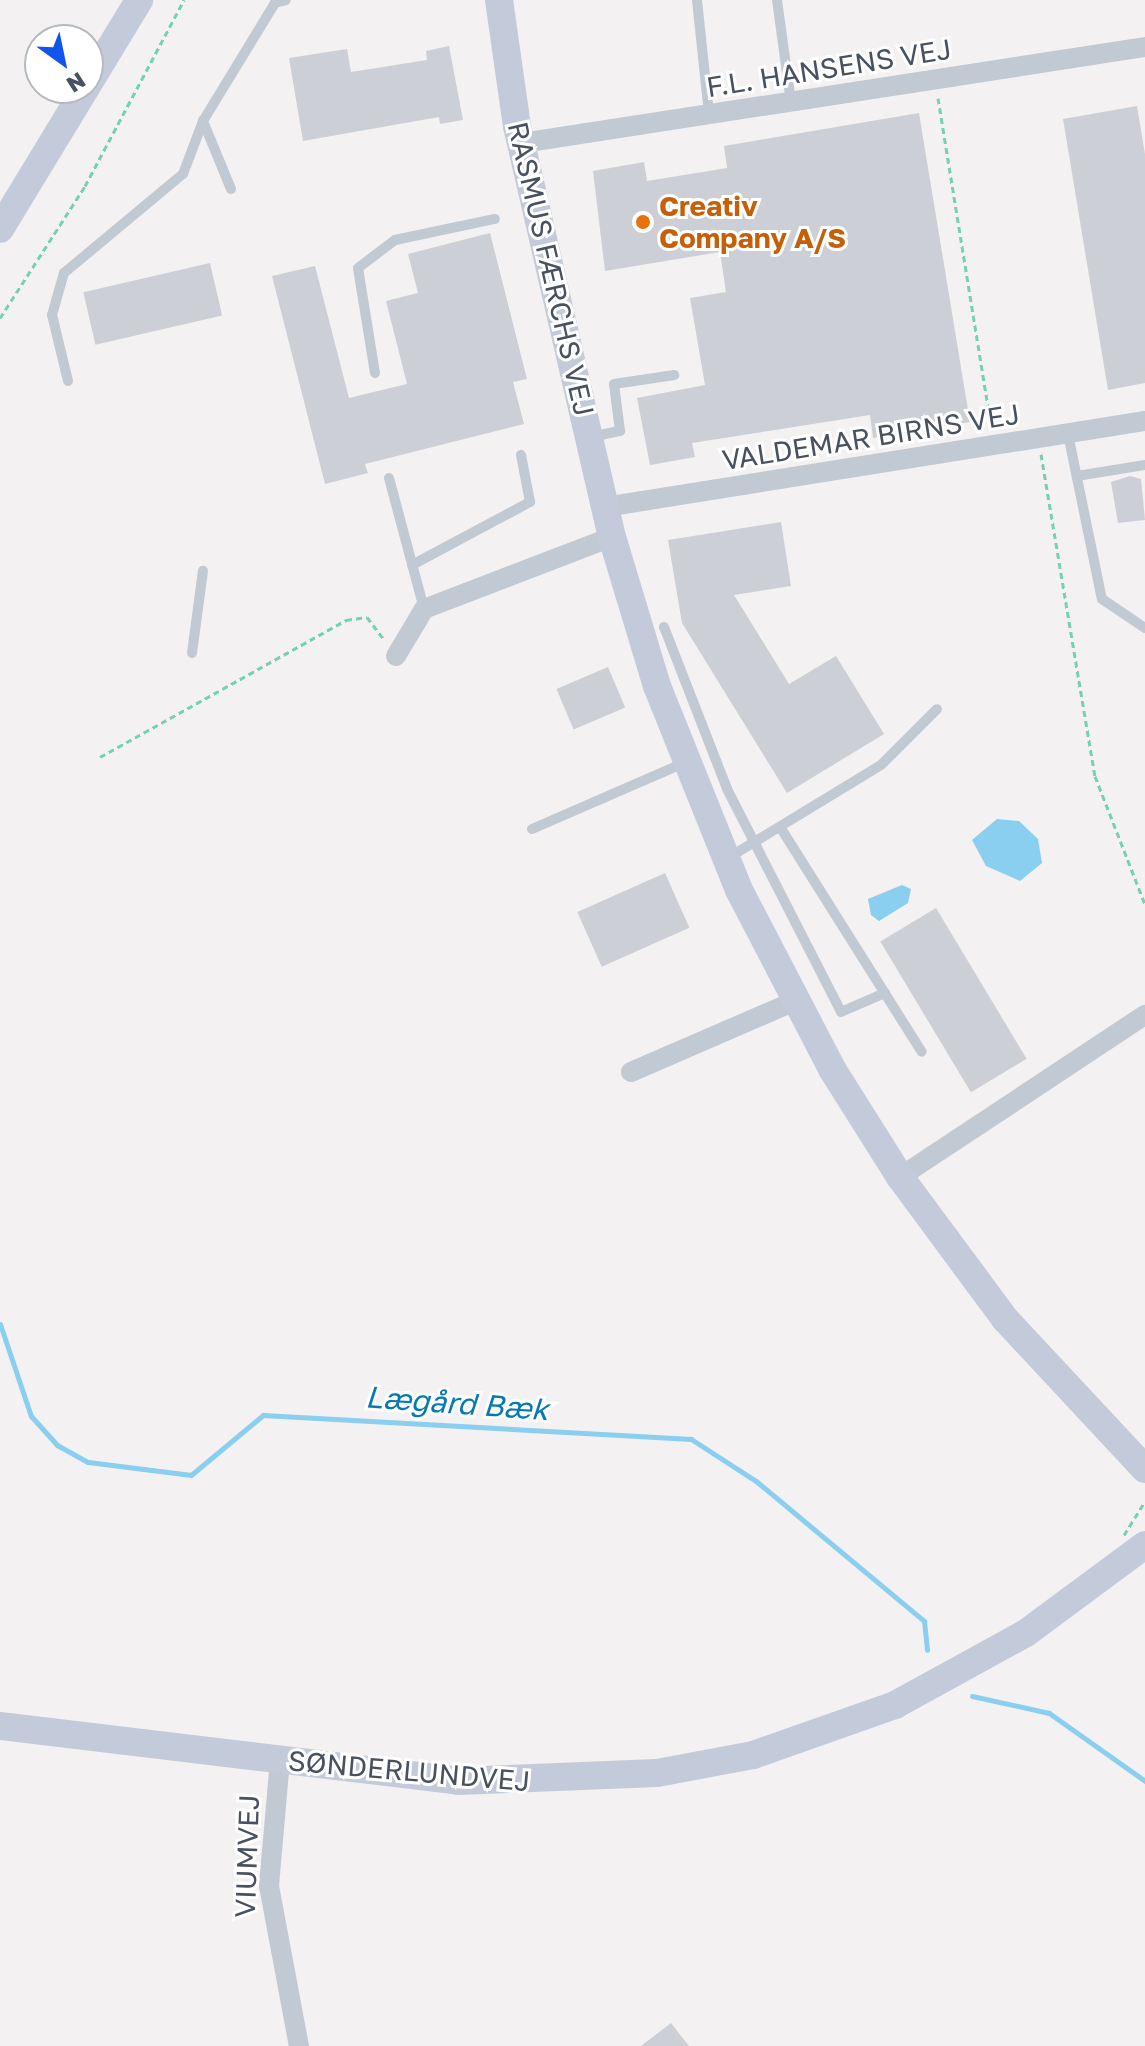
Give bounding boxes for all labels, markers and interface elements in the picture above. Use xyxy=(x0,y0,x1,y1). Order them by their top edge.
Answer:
north arrow xyxy=(24,24,104,104)
street label: F.L. HANSENS VEJ xyxy=(704,32,954,104)
text: N xyxy=(62,67,91,99)
street label: RASMUS FÆRCHS VEJ xyxy=(501,119,601,419)
place label: Creativ Company A/S xyxy=(659,189,846,255)
marker: Creativ Company A/S xyxy=(634,213,652,231)
street label: VALDEMAR BIRNS VEJ xyxy=(720,397,1022,477)
water label: Lægård Bæk xyxy=(364,1379,550,1427)
street label: SØNDERLUNDVEJ xyxy=(287,1744,531,1798)
street label: VIUMVEJ xyxy=(228,1794,266,1918)

